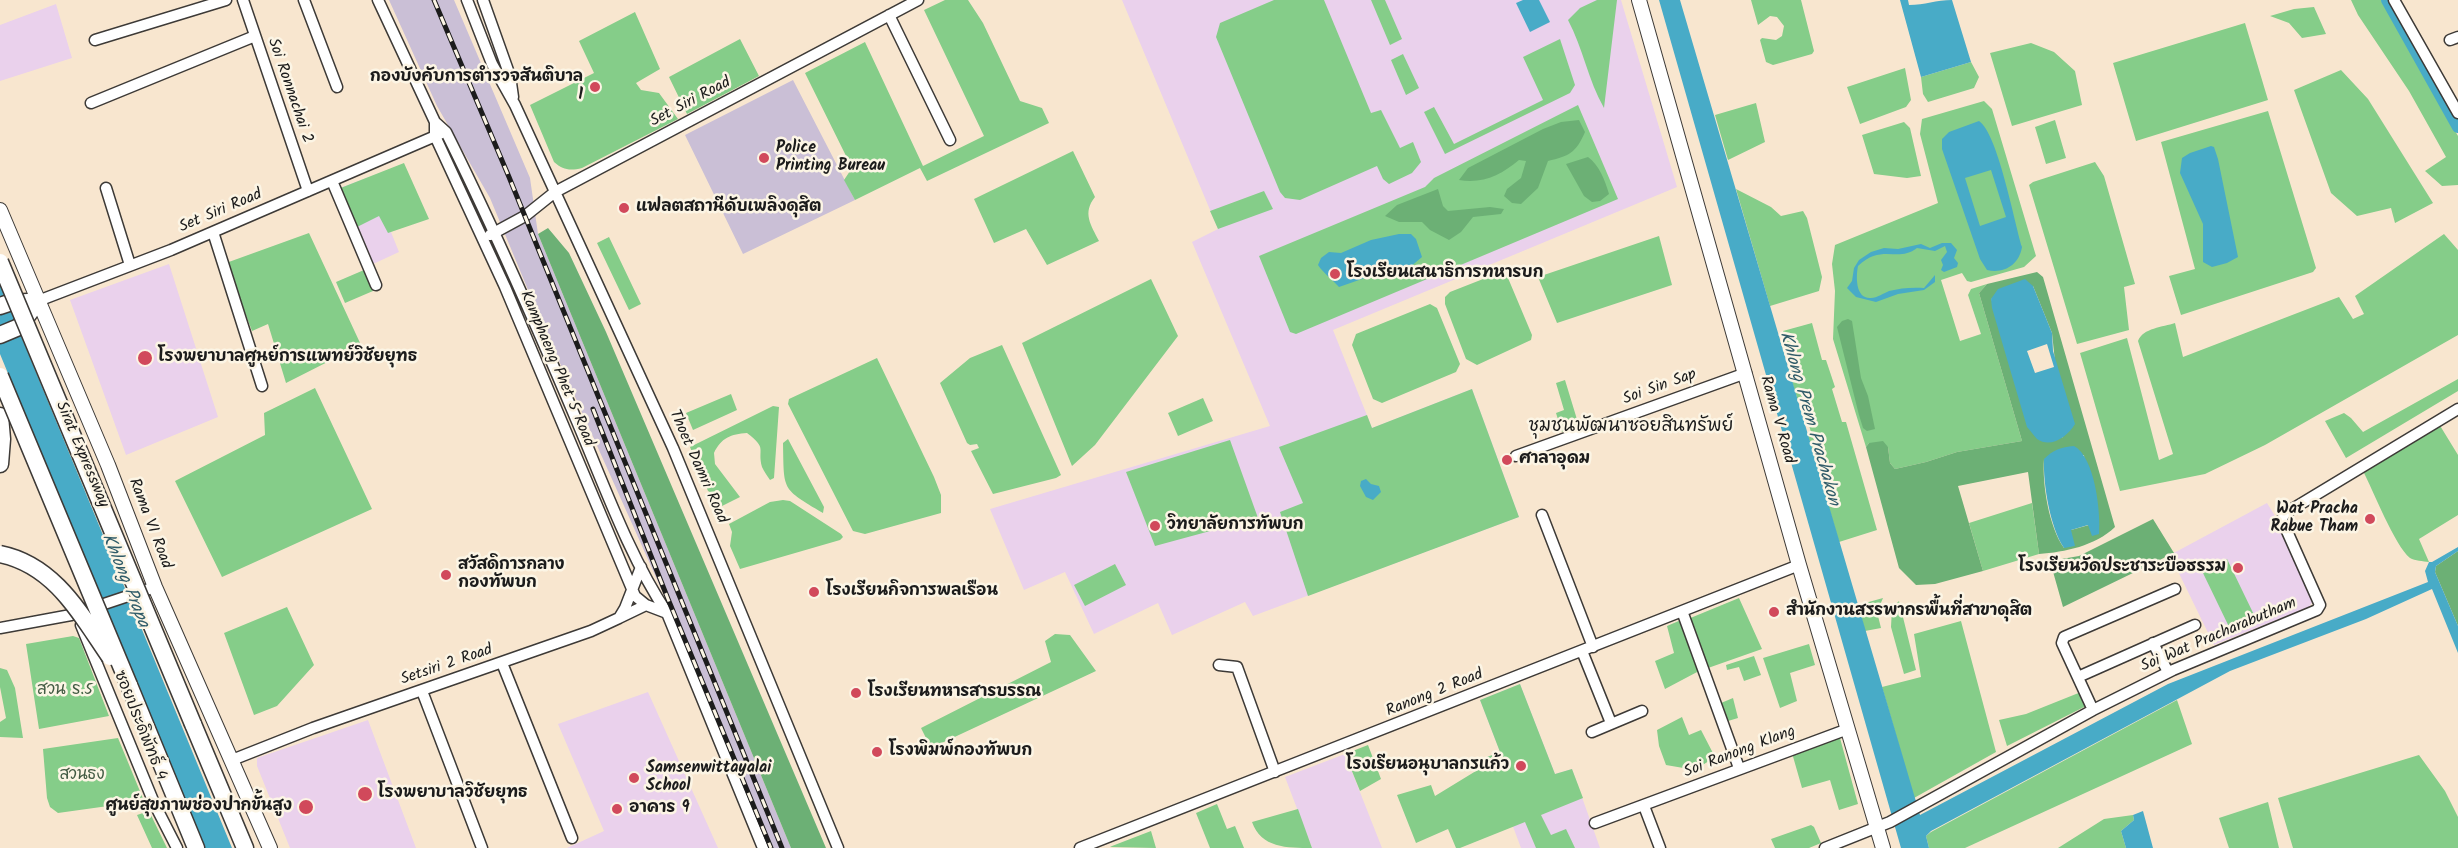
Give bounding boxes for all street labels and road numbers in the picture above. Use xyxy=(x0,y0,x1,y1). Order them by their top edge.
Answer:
street label: Soi Ronnachai 2 xyxy=(262,36,316,146)
street label: Set Siri Road xyxy=(648,74,734,132)
street label: Set Siri Road xyxy=(177,186,265,238)
street label: Kamphaeng Phet 5 Road xyxy=(514,288,598,450)
street label: Soi Sin Sap xyxy=(1621,366,1699,410)
street label: Rama V Road xyxy=(1754,374,1798,466)
street label: Sirat Expressway xyxy=(50,399,112,511)
street label: Thoet Damri Road xyxy=(663,407,731,527)
street label: Rama VI Road xyxy=(123,476,175,572)
street label: Soi Wat Pracharabutham xyxy=(2138,595,2300,677)
street label: Setsiri 2 Road xyxy=(399,641,495,691)
street label: Ranong 2 Road xyxy=(1384,666,1486,722)
street label: ซอยประดิพัทธ์ 4 xyxy=(108,669,170,783)
street label: Soi Ranong Klang xyxy=(1681,723,1799,783)

